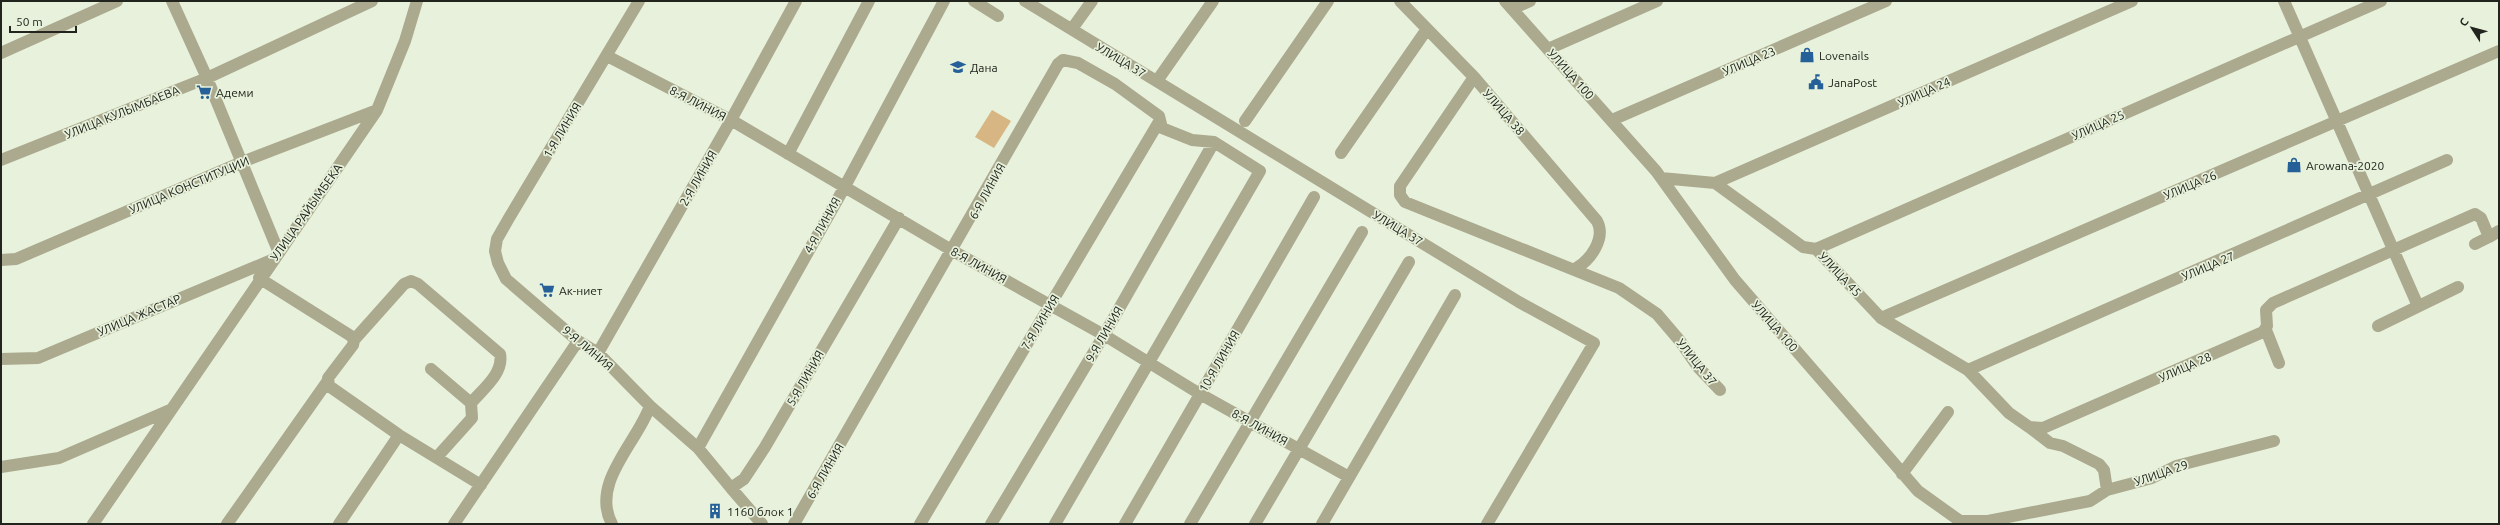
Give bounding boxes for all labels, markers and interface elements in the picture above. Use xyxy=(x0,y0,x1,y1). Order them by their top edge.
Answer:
scale bar xyxy=(10,8,76,34)
north arrow xyxy=(2452,8,2492,48)
text: 50 m xyxy=(16,15,43,28)
text: С xyxy=(2457,16,2471,28)
street label: УЛИЦА 37 xyxy=(1094,40,1148,80)
street label: УЛИЦА 23 xyxy=(1721,44,1777,78)
street label: УЛИЦА 100 xyxy=(1545,46,1597,102)
shop icon: Lovenails xyxy=(1798,46,1816,64)
place label: Lovenails xyxy=(1819,49,1869,62)
school or university icon: Дана xyxy=(949,58,967,76)
place label: Дана xyxy=(970,61,998,74)
public building icon: JanaPost xyxy=(1807,73,1825,91)
street label: УЛИЦА 24 xyxy=(1896,75,1952,109)
place label: JanaPost xyxy=(1828,76,1877,89)
street label: УЛИЦА КУЛЫМБАЕВА xyxy=(63,83,181,141)
supermarket icon: Адеми xyxy=(195,83,213,101)
street label: 8-Я ЛИНИЯ xyxy=(668,83,728,123)
place label: Адеми xyxy=(216,86,254,99)
street label: УЛИЦА 38 xyxy=(1481,87,1527,138)
street label: 1-Я ЛИНИЯ xyxy=(541,100,583,160)
street label: УЛИЦА 25 xyxy=(2070,108,2126,142)
street label: 2-Я ЛИНИЯ xyxy=(677,148,719,208)
street label: УЛИЦА КОНСТИТУЦИИ xyxy=(127,154,251,216)
shop icon: Arowana-2020 xyxy=(2285,156,2303,174)
place label: Arowana-2020 xyxy=(2306,159,2385,172)
street label: УЛИЦА РАЙЫМБЕКА xyxy=(268,161,345,263)
street label: 6-Я ЛИНИЯ xyxy=(966,161,1008,221)
street label: УЛИЦА 26 xyxy=(2162,168,2218,202)
street label: 4-Я ЛИНИЯ xyxy=(801,195,843,255)
street label: УЛИЦА 37 xyxy=(1371,208,1425,248)
street label: 8-Я ЛИНИЯ xyxy=(949,244,1009,286)
street label: УЛИЦА 45 xyxy=(1816,249,1864,299)
street label: УЛИЦА 27 xyxy=(2180,249,2236,283)
supermarket icon: Ак-ниет xyxy=(538,281,556,299)
place label: Ак-ниет xyxy=(559,284,603,297)
street label: УЛИЦА ЖАСТАР xyxy=(95,292,183,338)
street label: 7-Я ЛИНИЯ xyxy=(1019,292,1061,352)
street label: УЛИЦА 100 xyxy=(1750,298,1801,354)
street label: 9-Я ЛИНИЯ xyxy=(1083,304,1125,364)
street label: 9-Я ЛИНИЯ xyxy=(560,323,616,373)
street label: 10-Я ЛИНИЯ xyxy=(1196,328,1242,394)
street label: УЛИЦА 37 xyxy=(1674,336,1720,388)
street label: 5-Я ЛИНИЯ xyxy=(784,348,826,408)
street label: УЛИЦА 28 xyxy=(2157,350,2213,384)
street label: 8-Я ЛИНИЯ xyxy=(1230,406,1290,448)
street label: 6-Я ЛИНИЯ xyxy=(804,441,846,501)
street label: УЛИЦА 29 xyxy=(2132,458,2190,488)
building icon: 1160 блок 1 xyxy=(706,502,724,520)
place label: 1160 блок 1 xyxy=(727,505,794,518)

